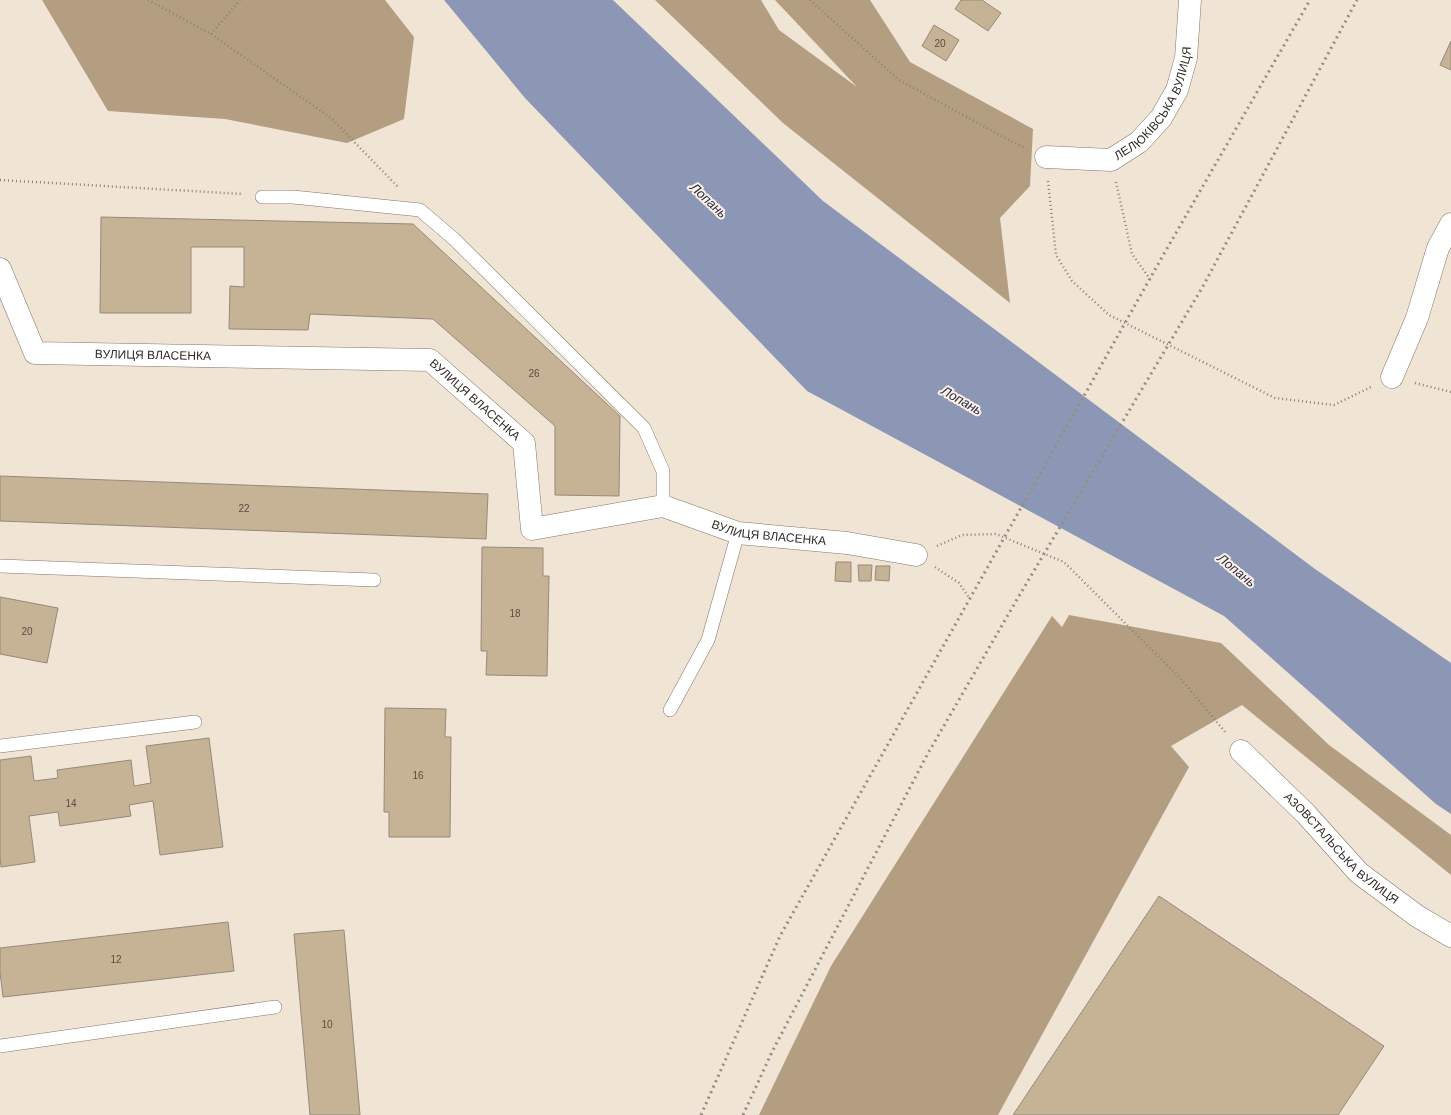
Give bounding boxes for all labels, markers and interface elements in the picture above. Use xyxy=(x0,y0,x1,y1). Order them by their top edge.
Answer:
house number: 20 xyxy=(934,38,946,49)
street label: ЛЕЛЮКІВСЬКА ВУЛИЦЯ xyxy=(1112,46,1194,163)
water label: Лопань xyxy=(687,179,730,221)
street label: ВУЛИЦЯ ВЛАСЕНКА xyxy=(95,347,211,363)
street label: ВУЛИЦЯ ВЛАСЕНКА xyxy=(427,356,523,443)
house number: 26 xyxy=(528,368,540,379)
water label: Лопань xyxy=(938,382,985,418)
house number: 22 xyxy=(238,503,250,514)
street label: ВУЛИЦЯ ВЛАСЕНКА xyxy=(710,517,827,548)
water label: Лопань xyxy=(1214,550,1259,590)
house number: 18 xyxy=(509,608,521,619)
house number: 20 xyxy=(21,626,33,637)
house number: 16 xyxy=(412,770,424,781)
street label: АЗОВСТАЛЬСЬКА ВУЛИЦЯ xyxy=(1281,790,1401,907)
house number: 14 xyxy=(65,798,77,809)
house number: 12 xyxy=(110,954,122,965)
house number: 10 xyxy=(321,1019,333,1030)

